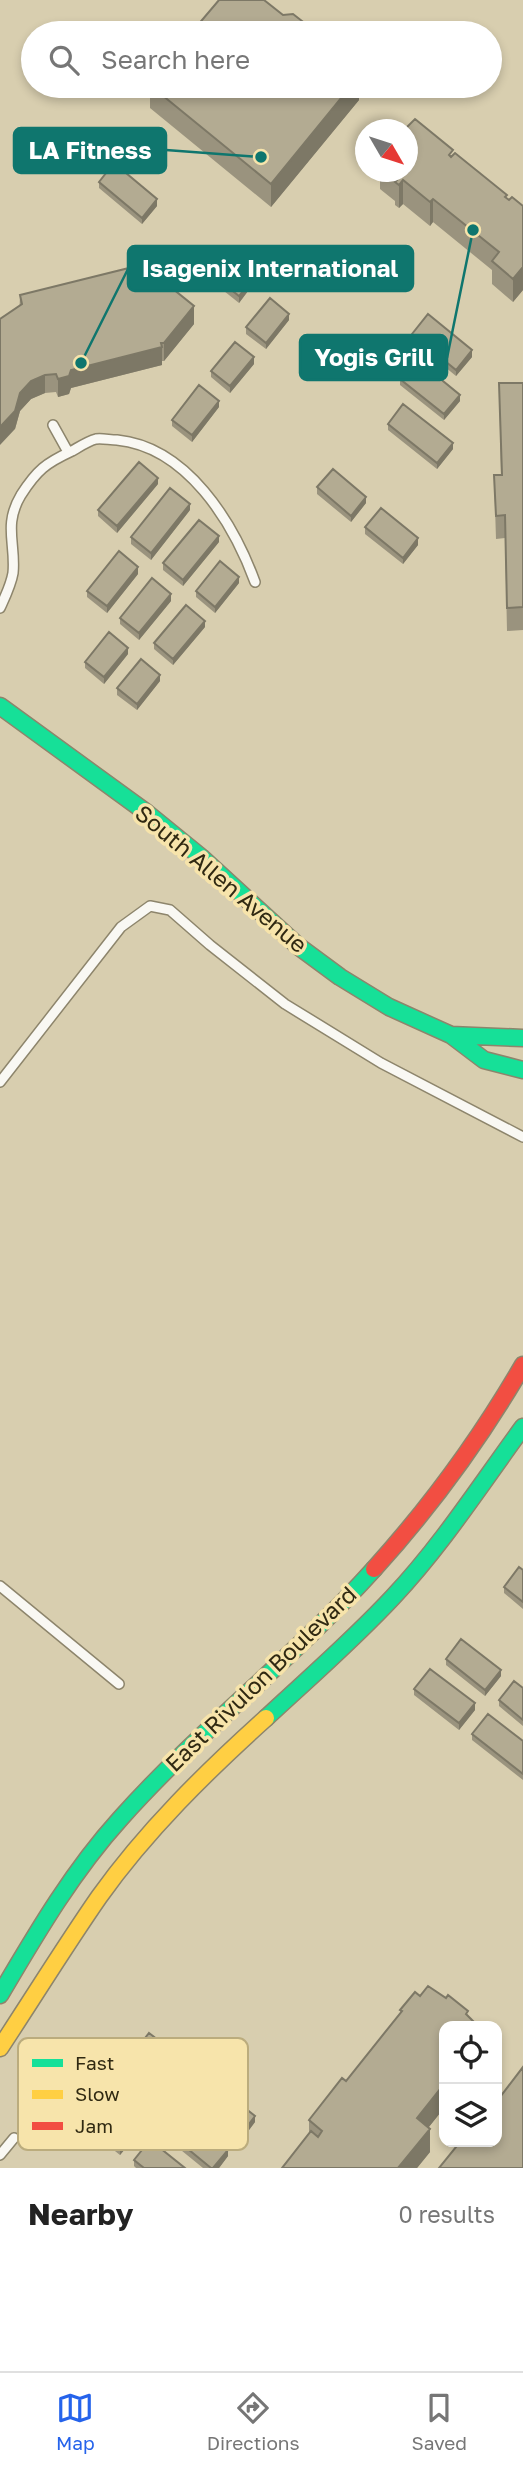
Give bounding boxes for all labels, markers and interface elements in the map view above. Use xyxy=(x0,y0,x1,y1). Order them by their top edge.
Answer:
search box xyxy=(21,21,502,98)
icon: search xyxy=(45,41,83,79)
text: Search here xyxy=(101,44,250,75)
north arrow xyxy=(355,119,418,182)
callout: LA Fitness xyxy=(14,128,166,173)
text: LA Fitness xyxy=(28,135,152,164)
callout: Isagenix International xyxy=(128,246,413,291)
text: Isagenix International xyxy=(142,253,398,282)
callout: Yogis Grill xyxy=(300,335,447,380)
text: Yogis Grill xyxy=(314,342,434,371)
street label: South Allen Avenue xyxy=(130,798,313,958)
street label: East Rivulon Boulevard xyxy=(159,1580,362,1777)
map controls xyxy=(439,2021,502,2147)
button: locate xyxy=(439,2021,502,2084)
legend xyxy=(18,2038,248,2150)
text: Fast xyxy=(75,2051,114,2074)
text: Slow xyxy=(75,2082,120,2105)
button: layers xyxy=(439,2084,502,2147)
text: Jam xyxy=(75,2114,113,2137)
text: Nearby xyxy=(28,2196,133,2232)
text: 0 results xyxy=(399,2200,495,2228)
tab: Map xyxy=(56,2389,95,2454)
tab: Directions xyxy=(207,2389,300,2454)
tab: Saved xyxy=(412,2389,467,2454)

